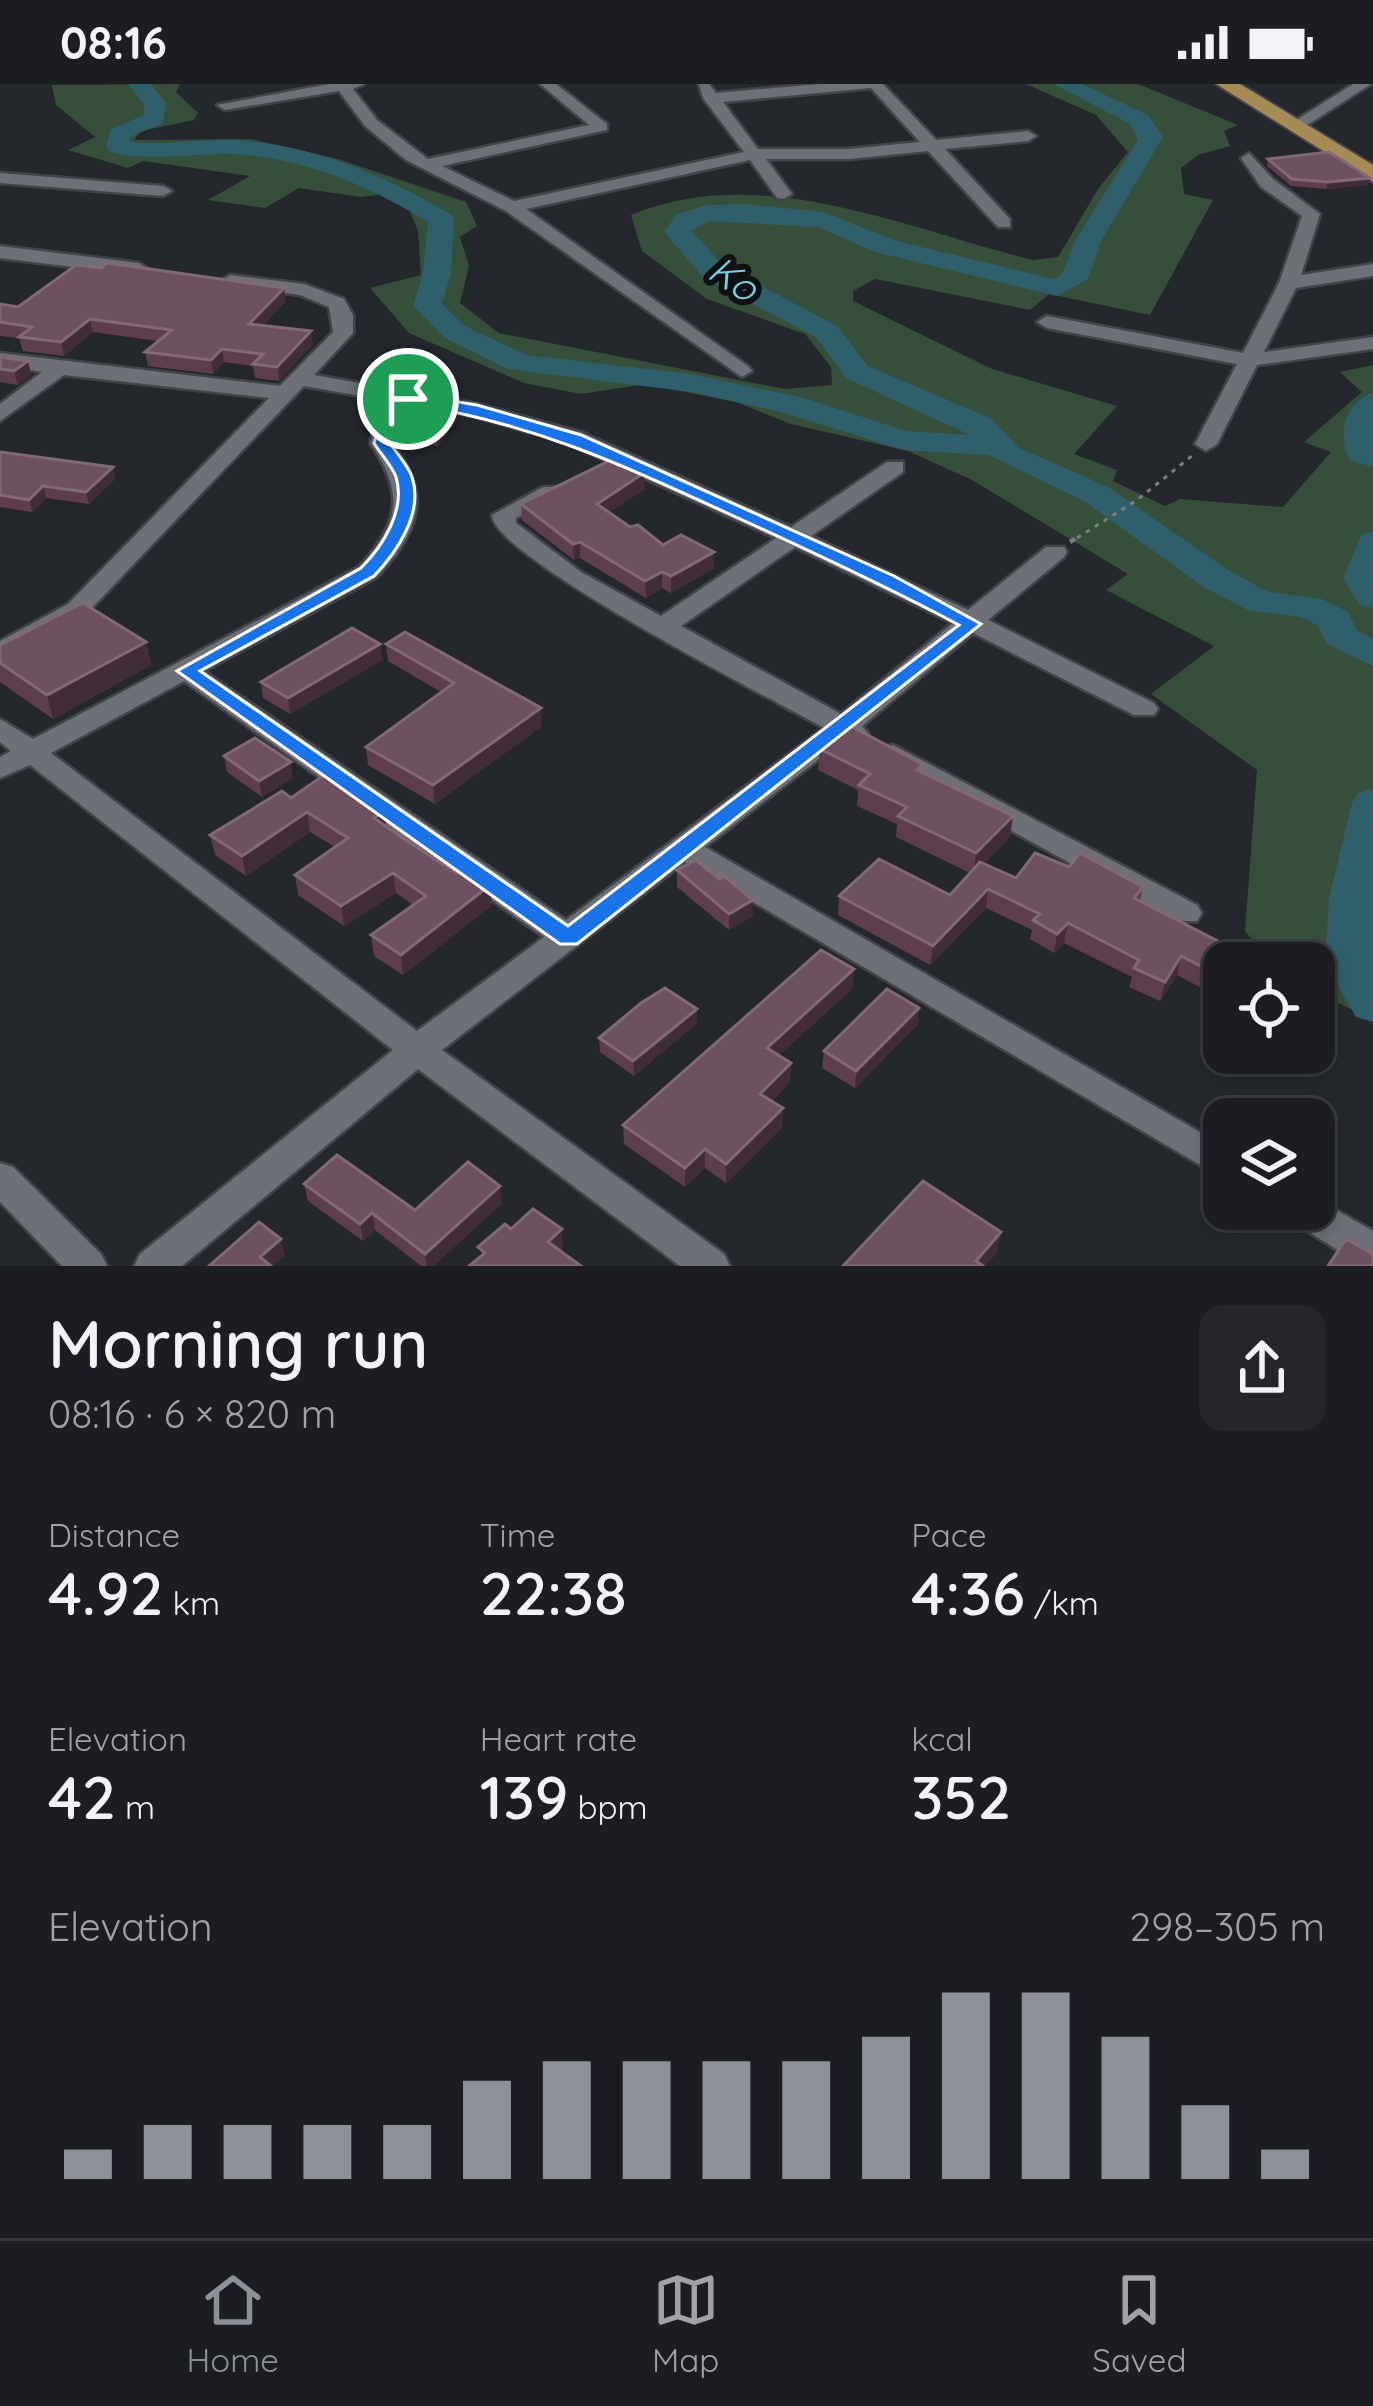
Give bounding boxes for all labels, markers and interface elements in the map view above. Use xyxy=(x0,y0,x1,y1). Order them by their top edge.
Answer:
text: 08:16 xyxy=(60,14,167,70)
water label: Ko xyxy=(700,244,769,313)
pin xyxy=(357,348,459,450)
icon: arrive xyxy=(375,366,441,432)
map controls xyxy=(1203,942,1335,1230)
button: locate xyxy=(1203,942,1335,1074)
button: layers xyxy=(1203,1098,1335,1230)
text: Morning run xyxy=(48,1302,429,1385)
button: share xyxy=(1199,1305,1325,1431)
text: 08:16 · 6 × 820 m xyxy=(48,1389,336,1438)
text: Distance xyxy=(48,1514,180,1555)
text: Time xyxy=(480,1514,555,1555)
text: Pace xyxy=(911,1514,987,1555)
text: 4.92 xyxy=(48,1555,163,1630)
text: 22:38 xyxy=(480,1555,627,1630)
text: 4:36 xyxy=(911,1555,1025,1630)
text: km xyxy=(163,1582,220,1623)
text: /km xyxy=(1025,1582,1099,1623)
text: Elevation xyxy=(48,1718,187,1759)
text: Heart rate xyxy=(480,1718,637,1759)
text: kcal xyxy=(911,1718,973,1759)
text: 42 xyxy=(48,1759,116,1834)
text: 139 xyxy=(480,1759,569,1834)
text: 352 xyxy=(911,1759,1011,1834)
text: m xyxy=(116,1786,155,1827)
text: bpm xyxy=(569,1786,648,1827)
text: Elevation xyxy=(48,1902,212,1951)
text: 298–305 m xyxy=(1130,1902,1325,1951)
tab: Home xyxy=(187,2267,279,2380)
tab: Map xyxy=(652,2267,719,2380)
tab: Saved xyxy=(1092,2267,1186,2380)

